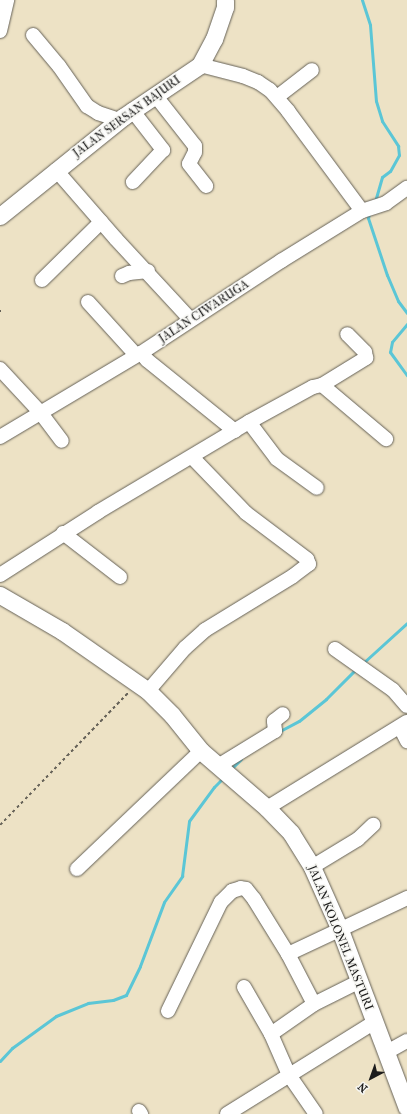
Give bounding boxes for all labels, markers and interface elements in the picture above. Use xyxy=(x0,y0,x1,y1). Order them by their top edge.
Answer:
street label: JALAN SERSAN BAJURI xyxy=(70,73,184,161)
street label: JALAN CIWARUGA xyxy=(156,278,252,346)
street label: JALAN KOLONEL MASTURI xyxy=(304,863,376,1013)
north arrow xyxy=(351,1058,391,1098)
text: N xyxy=(355,1080,370,1095)

